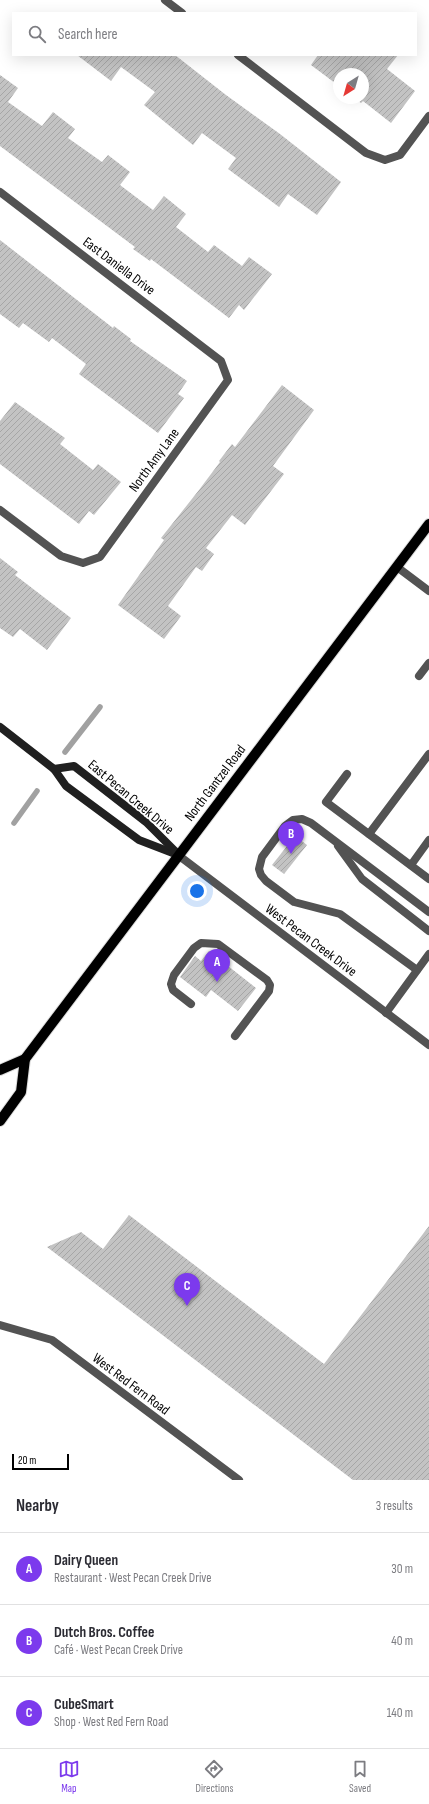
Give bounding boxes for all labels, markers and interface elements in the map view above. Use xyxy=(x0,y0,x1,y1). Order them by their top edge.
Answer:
search box xyxy=(12,12,417,56)
icon: search xyxy=(26,23,48,45)
text: Search here xyxy=(58,25,118,44)
north arrow xyxy=(333,68,369,104)
street label: East Daniella Drive xyxy=(79,233,159,299)
street label: North Amy Lane xyxy=(125,425,183,495)
street label: North Gantzel Road xyxy=(181,741,249,824)
street label: East Pecan Creek Drive xyxy=(85,756,177,838)
pin: B xyxy=(278,821,304,854)
your location xyxy=(187,881,207,901)
street label: West Pecan Creek Drive xyxy=(262,900,360,980)
pin: A xyxy=(204,949,230,982)
pin: C xyxy=(174,1273,200,1306)
street label: West Red Fern Road xyxy=(89,1349,173,1419)
scale bar xyxy=(12,1452,69,1471)
text: 20 m xyxy=(18,1454,36,1467)
text: Nearby xyxy=(16,1496,59,1516)
text: 3 results xyxy=(376,1498,413,1514)
text: Dairy Queen xyxy=(54,1551,118,1570)
text: A xyxy=(26,1561,32,1577)
text: 30 m xyxy=(391,1561,413,1577)
text: Restaurant · West Pecan Creek Drive xyxy=(54,1570,211,1586)
text: Dutch Bros. Coffee xyxy=(54,1623,154,1642)
text: B xyxy=(26,1633,32,1649)
text: 40 m xyxy=(391,1633,413,1649)
text: Café · West Pecan Creek Drive xyxy=(54,1642,183,1658)
text: CubeSmart xyxy=(54,1695,114,1714)
text: C xyxy=(26,1705,32,1721)
text: 140 m xyxy=(387,1705,413,1721)
text: Shop · West Red Fern Road xyxy=(54,1714,168,1730)
tab: Map xyxy=(58,1758,80,1795)
tab: Directions xyxy=(196,1758,233,1795)
tab: Saved xyxy=(349,1758,371,1795)

